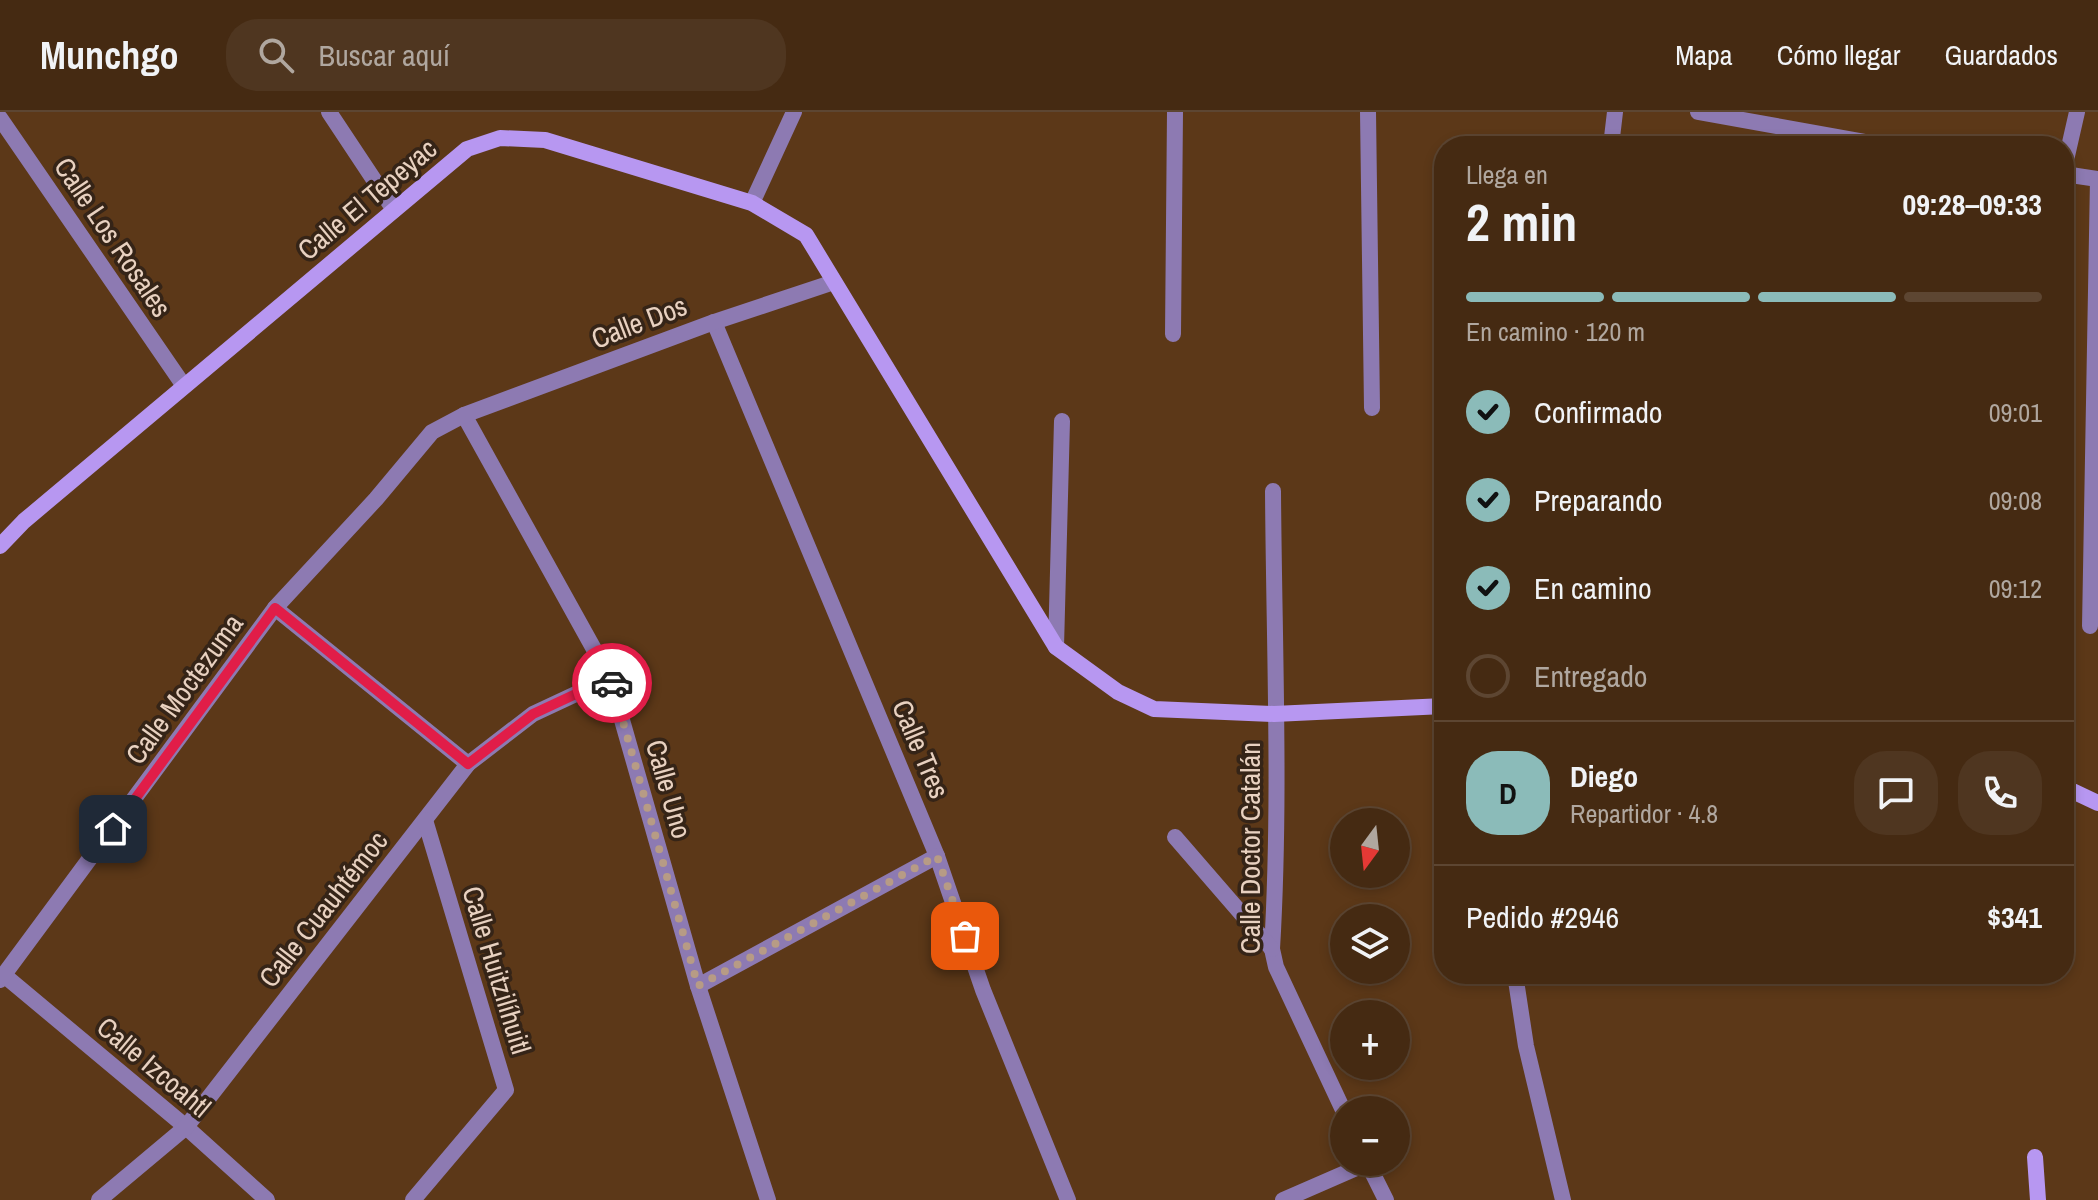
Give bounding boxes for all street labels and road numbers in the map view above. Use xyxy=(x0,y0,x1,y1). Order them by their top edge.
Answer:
street label: Calle El Tepeyac xyxy=(289,130,445,268)
street label: Calle Los Rosales xyxy=(46,150,180,324)
street label: Calle Dos xyxy=(586,286,692,358)
street label: Calle Moctezuma xyxy=(117,606,252,772)
street label: Calle Tres xyxy=(883,694,959,804)
street label: Calle Uno xyxy=(637,735,701,843)
street label: Calle Doctor Catalán xyxy=(1231,742,1269,954)
street label: Calle Cuauhtémoc xyxy=(250,823,396,995)
street label: Calle Huitzilíhuitl xyxy=(453,881,541,1059)
street label: Calle Izcoahtl xyxy=(89,1008,219,1126)

